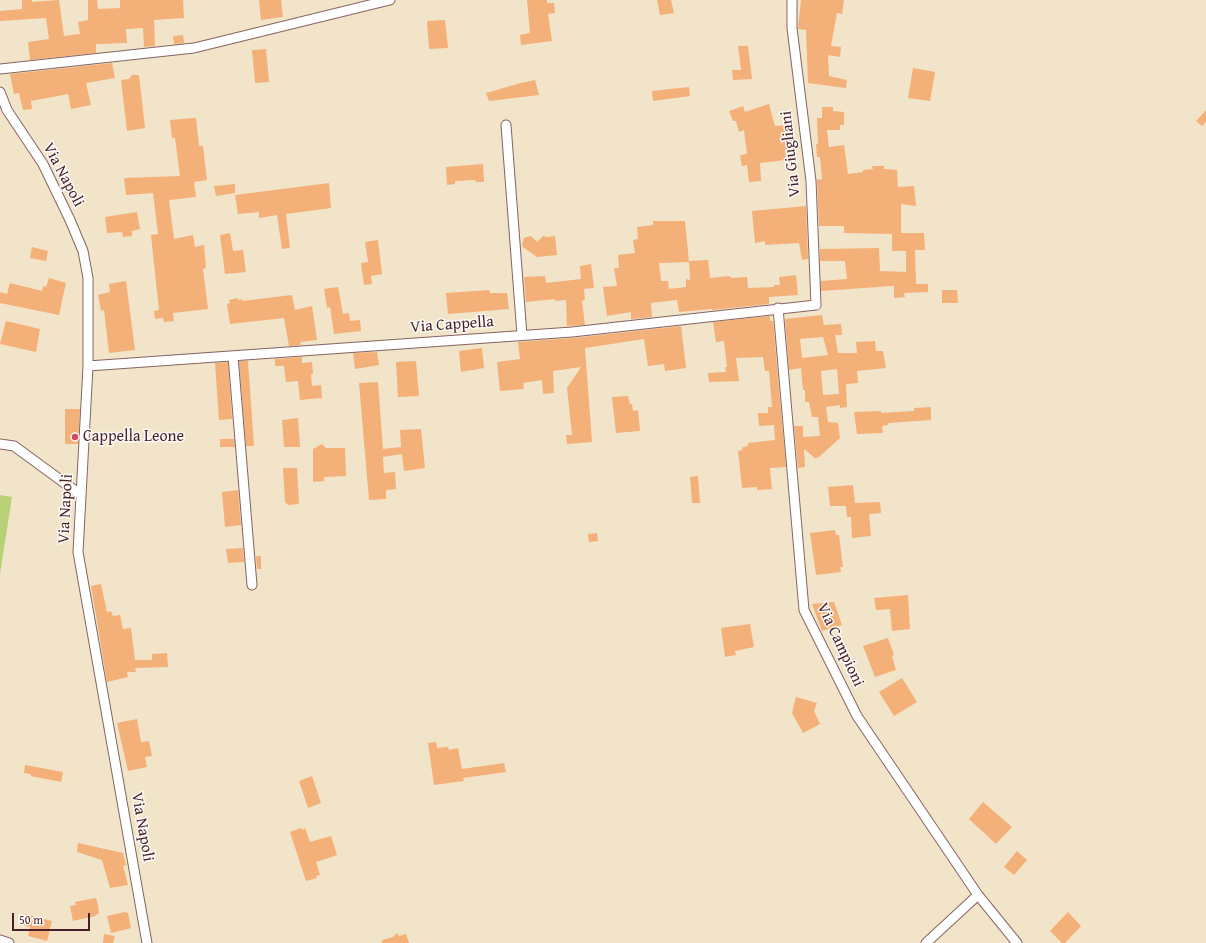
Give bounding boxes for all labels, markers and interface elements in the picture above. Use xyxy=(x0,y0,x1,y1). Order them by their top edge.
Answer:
street label: Via Giugliani xyxy=(777,110,805,198)
street label: Via Napoli xyxy=(38,140,88,210)
street label: Via Cappella xyxy=(410,313,494,337)
place label: Cappella Leone xyxy=(83,427,184,447)
marker: Cappella Leone xyxy=(70,432,80,442)
street label: Via Napoli xyxy=(55,474,77,544)
street label: Via Campioni xyxy=(812,600,868,690)
street label: Via Napoli xyxy=(126,791,158,863)
scale bar xyxy=(14,905,92,931)
text: 50 m xyxy=(19,911,43,928)

